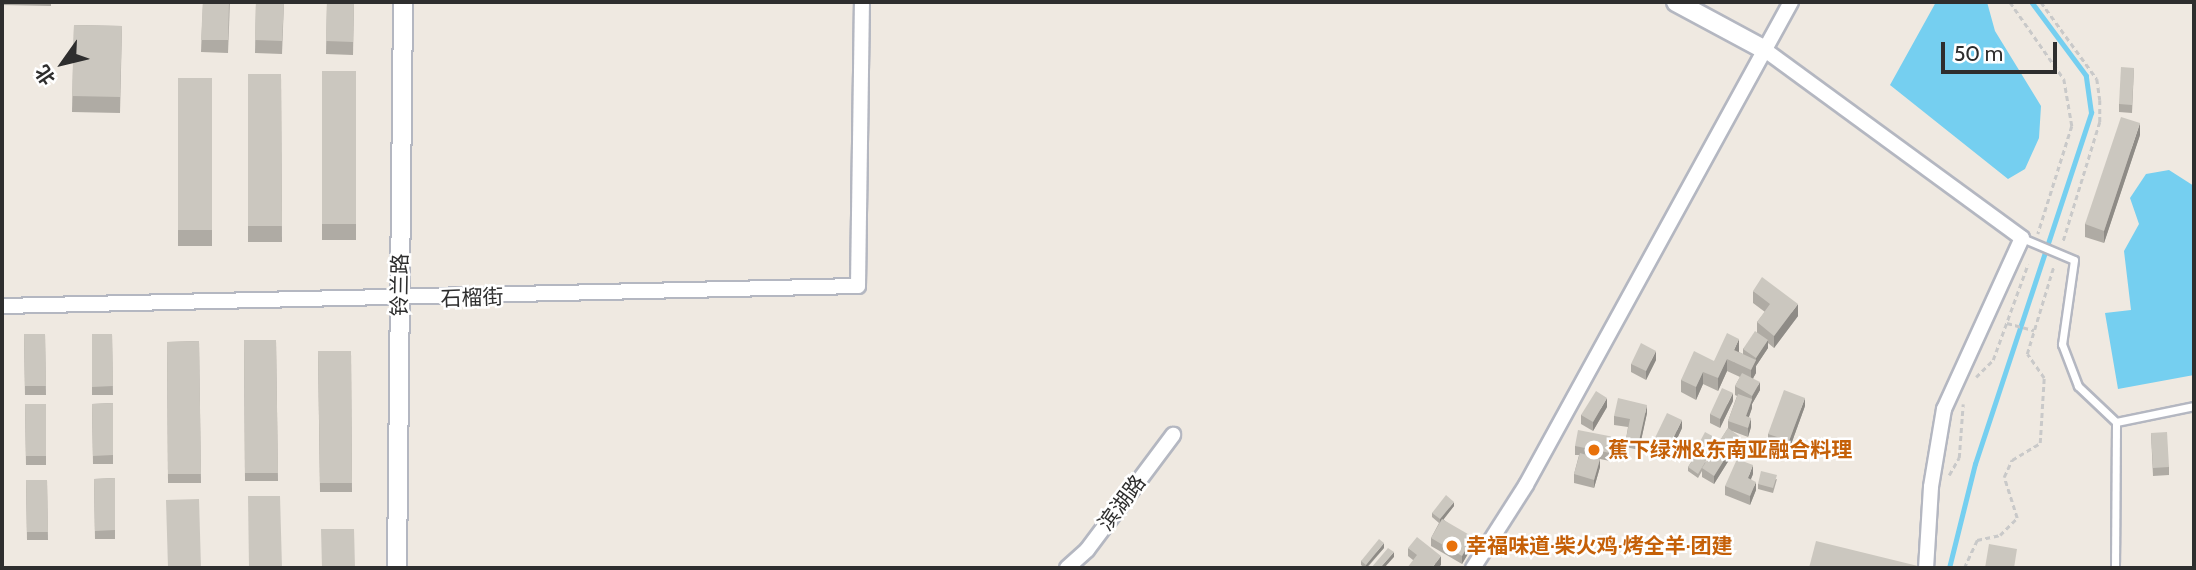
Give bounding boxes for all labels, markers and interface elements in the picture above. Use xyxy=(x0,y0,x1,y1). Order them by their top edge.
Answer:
north arrow xyxy=(28,28,98,98)
scale bar xyxy=(1944,28,2060,72)
text: 50 m xyxy=(1954,41,2003,66)
text: 北 xyxy=(30,61,60,89)
street label: 铃兰路 xyxy=(387,253,413,317)
street label: 石榴街 xyxy=(440,284,504,312)
place label: 蕉下绿洲&东南亚融合料理 xyxy=(1608,437,1852,463)
marker: 蕉下绿洲&东南亚融合料理 xyxy=(1586,442,1602,458)
street label: 滨湖路 xyxy=(1093,470,1151,536)
place label: 幸福味道·柴火鸡·烤全羊·团建 xyxy=(1466,533,1733,559)
marker: 幸福味道·柴火鸡·烤全羊·团建 xyxy=(1444,538,1460,554)

